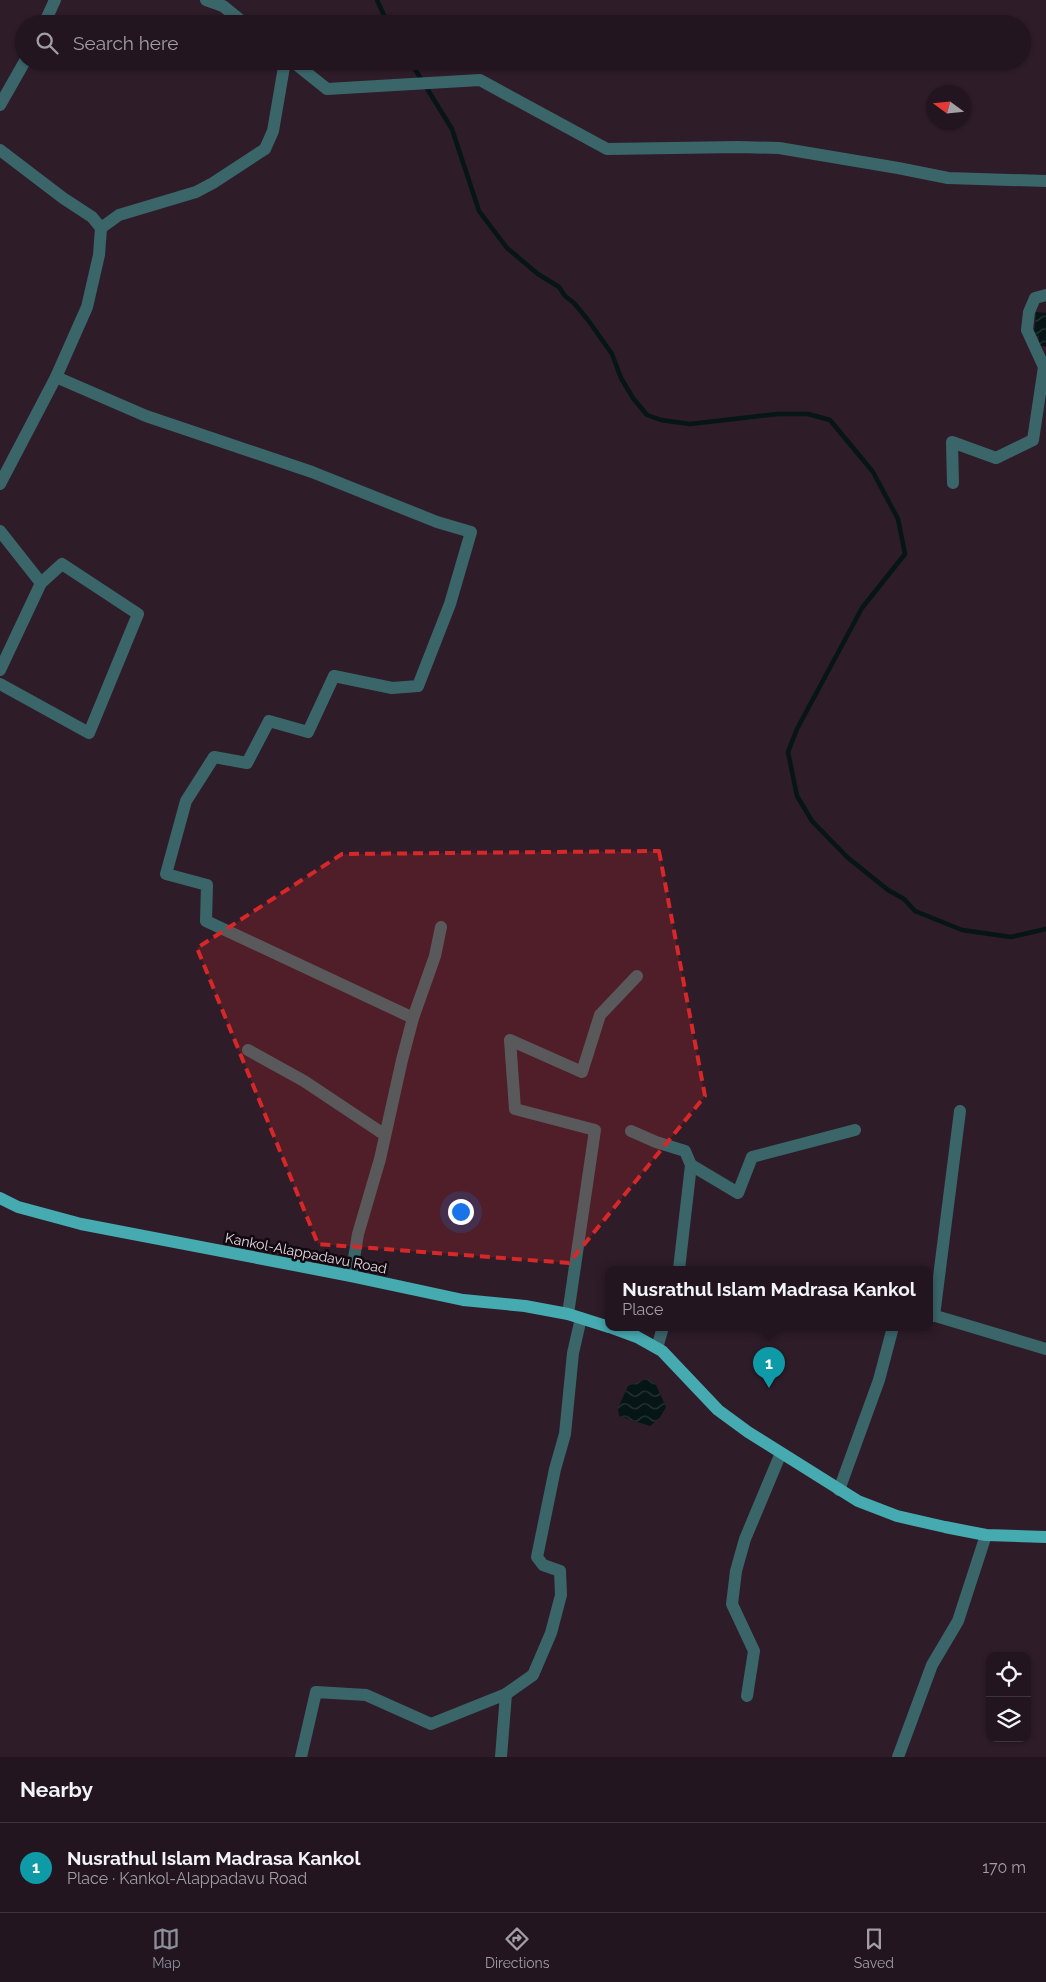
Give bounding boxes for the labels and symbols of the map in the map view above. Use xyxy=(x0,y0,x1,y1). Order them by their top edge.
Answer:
north arrow xyxy=(926,85,971,130)
your location xyxy=(448,1199,474,1225)
street label: Kankol-Alappadavu Road xyxy=(224,1229,388,1277)
pin: 1 xyxy=(753,1347,785,1388)

